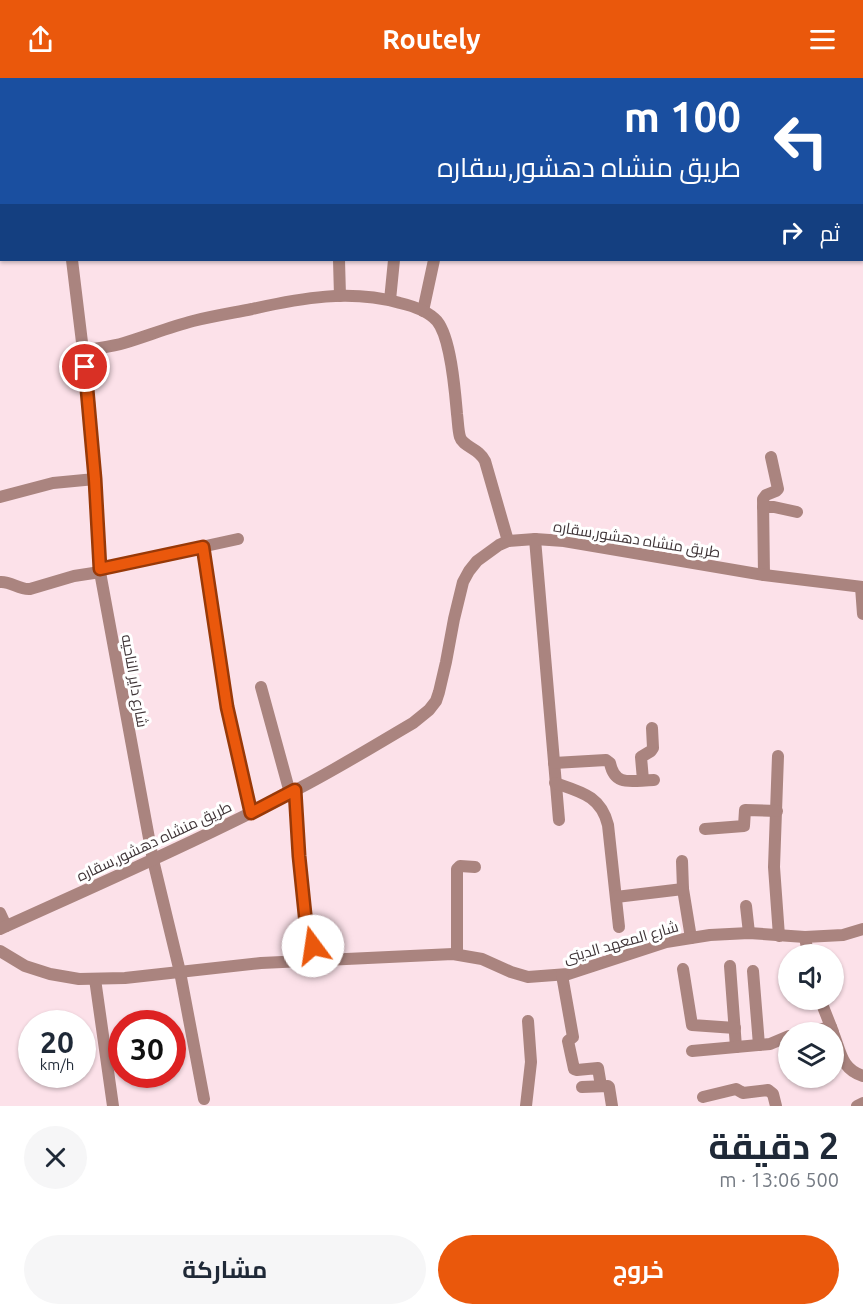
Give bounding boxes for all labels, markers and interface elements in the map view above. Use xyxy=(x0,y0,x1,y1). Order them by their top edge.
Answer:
icon: share xyxy=(24,23,57,56)
icon: menu xyxy=(806,23,839,56)
text: Routely xyxy=(382,24,481,54)
text: 100 m xyxy=(624,93,741,140)
icon: left xyxy=(762,102,840,180)
text: طريق منشاه دهشور,سقاره xyxy=(437,152,741,182)
icon: right xyxy=(775,216,808,249)
text: ثم xyxy=(820,220,840,245)
pin xyxy=(59,341,110,392)
icon: arrive xyxy=(68,350,101,383)
street label: طريق منشاه دهشور,سقاره xyxy=(552,517,722,563)
street label: شارع داير الناحيه xyxy=(116,633,152,729)
street label: طريق منشاه دهشور,سقاره xyxy=(74,798,235,886)
position arrow xyxy=(281,914,345,978)
street label: شارع المعهد الدينى xyxy=(562,917,681,969)
map controls xyxy=(778,944,844,1088)
button: sound xyxy=(778,944,844,1010)
speed limit sign: 30 xyxy=(108,1010,186,1088)
button: layers xyxy=(778,1022,844,1088)
text: 20 xyxy=(40,1025,74,1059)
text: km/h xyxy=(40,1056,74,1073)
text: 2 دقيقة xyxy=(708,1125,839,1166)
button: close xyxy=(24,1126,87,1189)
text: 500 m · 13:06 xyxy=(719,1168,839,1191)
button: مشاركة xyxy=(24,1235,426,1304)
button: خروج xyxy=(438,1235,839,1304)

